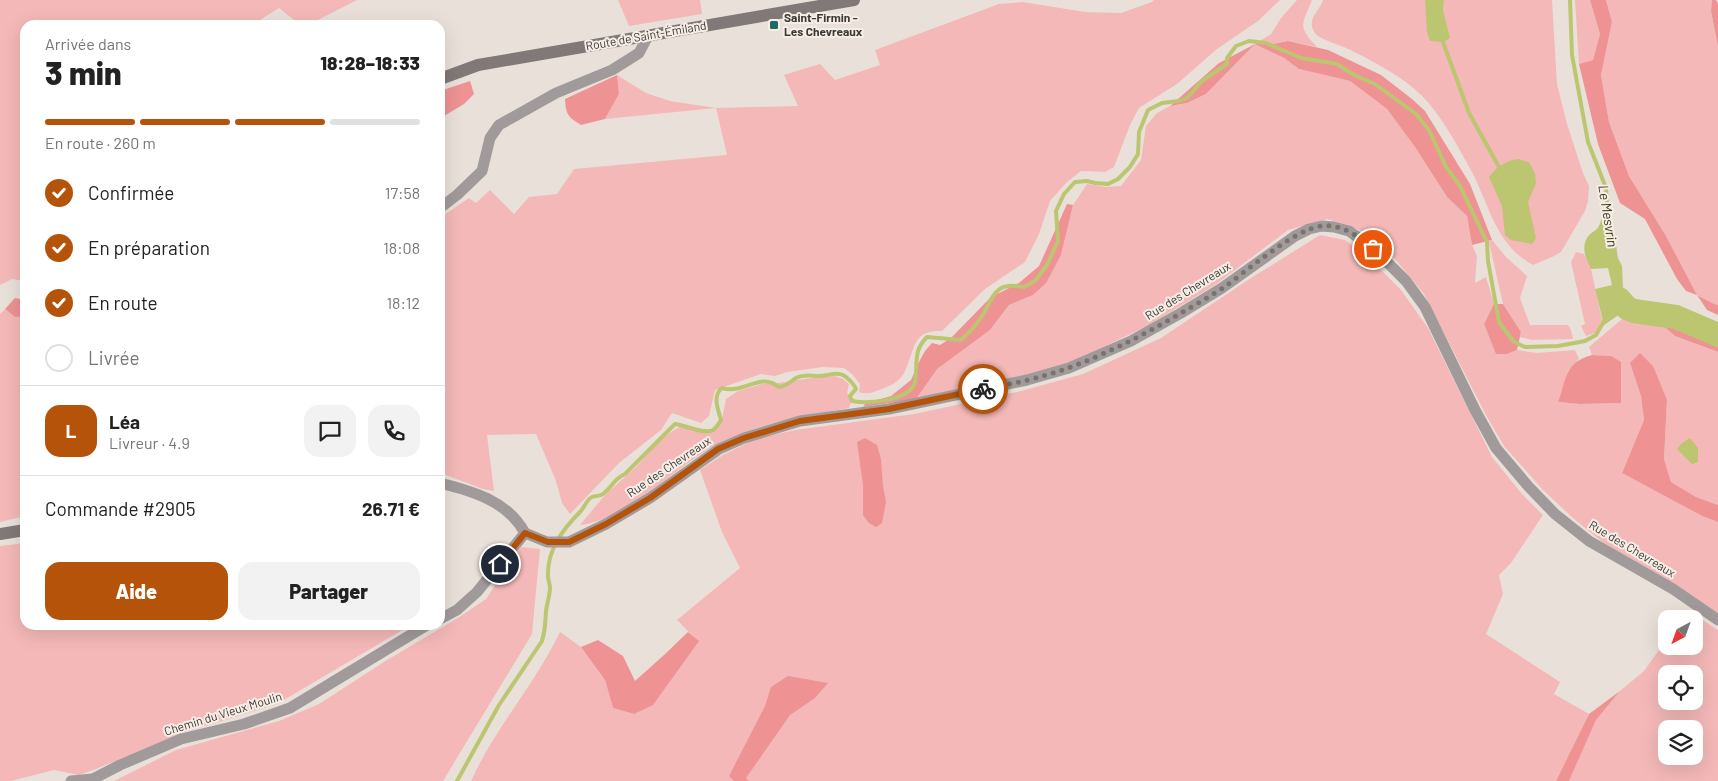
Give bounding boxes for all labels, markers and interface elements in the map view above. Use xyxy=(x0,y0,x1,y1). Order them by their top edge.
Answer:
place label: Saint-Firmin - Les Chevreaux xyxy=(784,10,863,38)
street label: Route de Saint-Émiland xyxy=(584,18,707,53)
marker: Saint-Firmin - Les Chevreaux xyxy=(768,19,780,31)
text: Arrivée dans xyxy=(45,34,131,53)
text: 18:28–18:33 xyxy=(320,51,420,74)
text: 3 min xyxy=(45,53,122,91)
text: En route · 260 m xyxy=(45,133,156,152)
icon: check xyxy=(45,179,73,207)
text: Confirmée xyxy=(88,181,175,204)
text: 17:58 xyxy=(385,183,420,202)
water label: Le Mesvrin xyxy=(1595,184,1622,248)
pin xyxy=(1352,228,1394,270)
icon: check xyxy=(45,234,73,262)
icon: bag xyxy=(1359,235,1387,263)
text: En préparation xyxy=(88,236,210,259)
text: 18:08 xyxy=(383,238,420,257)
street label: Rue des Chevreaux xyxy=(1142,258,1233,322)
icon: check xyxy=(45,289,73,317)
text: En route xyxy=(88,291,158,314)
text: 18:12 xyxy=(386,293,420,312)
text: Livrée xyxy=(88,346,140,369)
courier xyxy=(958,364,1008,414)
icon: bike xyxy=(969,375,997,403)
button: chat xyxy=(304,405,356,457)
button: phone xyxy=(368,405,420,457)
text: Léa xyxy=(109,410,140,433)
text: L xyxy=(66,419,76,442)
text: Livreur · 4.9 xyxy=(109,433,190,452)
street label: Rue des Chevreaux xyxy=(624,433,713,499)
text: Commande #2905 xyxy=(45,497,196,520)
text: 26.71 € xyxy=(362,497,420,520)
street label: Rue des Chevreaux xyxy=(1587,517,1678,580)
pin xyxy=(479,543,521,585)
icon: home xyxy=(486,550,514,578)
button: Aide xyxy=(45,562,228,620)
button: Partager xyxy=(238,562,420,620)
north arrow xyxy=(1658,610,1702,655)
map controls xyxy=(1658,610,1703,765)
button: locate xyxy=(1658,665,1703,710)
street label: Chemin du Vieux Moulin xyxy=(162,688,283,738)
button: layers xyxy=(1658,720,1703,765)

